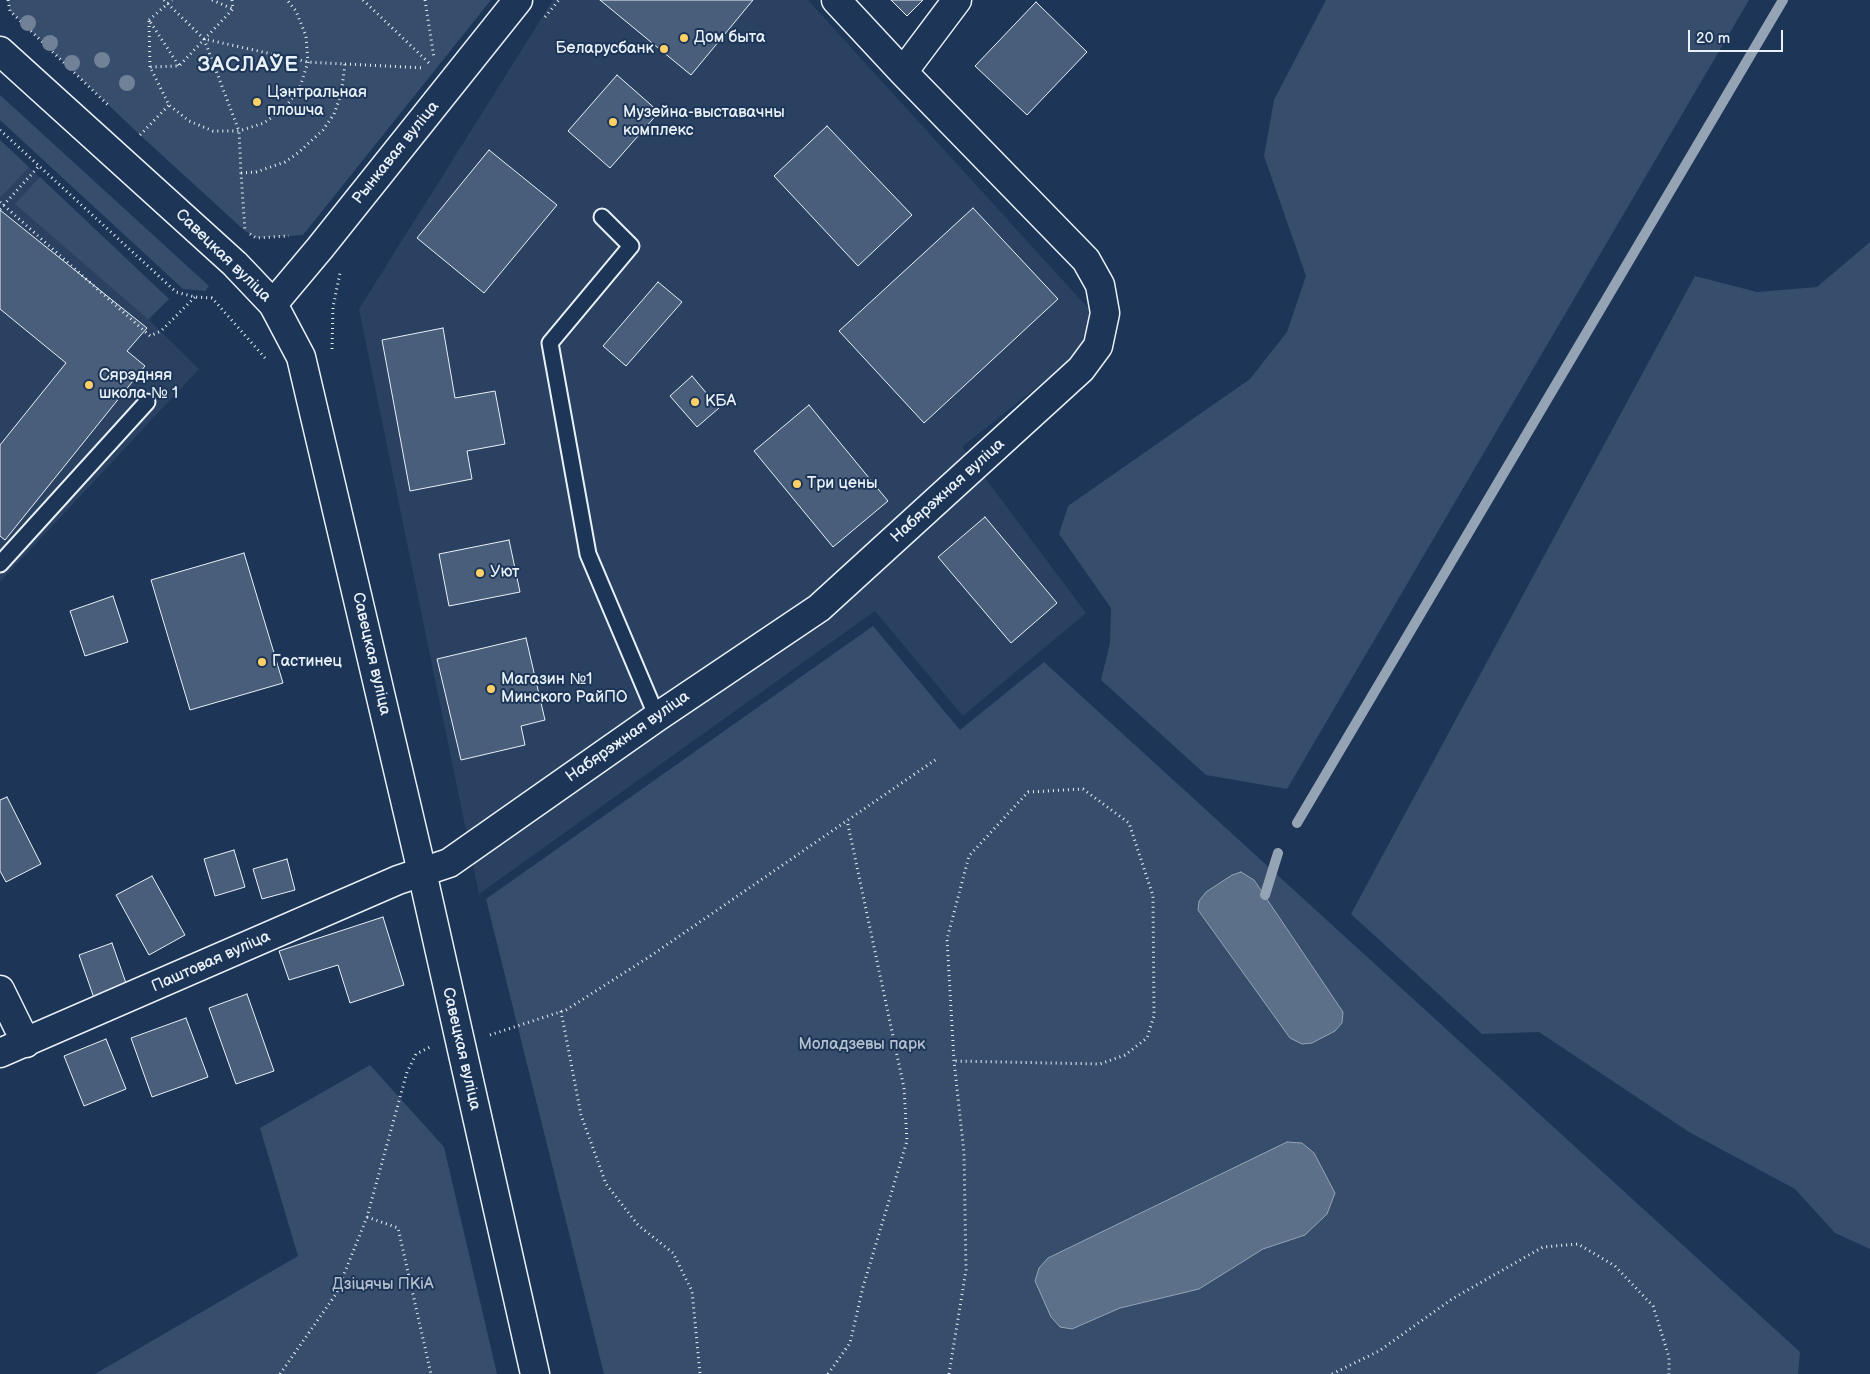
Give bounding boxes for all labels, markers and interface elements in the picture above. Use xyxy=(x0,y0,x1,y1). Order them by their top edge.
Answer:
scale bar xyxy=(1690,20,1785,52)
place label: Дом быта xyxy=(694,28,765,48)
text: 20 m xyxy=(1696,29,1730,48)
marker: Дом быта xyxy=(678,32,690,44)
place label: Беларусбанк xyxy=(555,39,654,59)
marker: Беларусбанк xyxy=(658,43,670,55)
district label: ЗАСЛАЎЕ xyxy=(196,53,300,79)
place label: Цэнтральная плошча xyxy=(267,83,367,121)
marker: Цэнтральная плошча xyxy=(251,96,263,108)
street label: Рынкавая вуліца xyxy=(349,98,443,208)
place label: Музейна-выставачны комплекс xyxy=(623,103,785,141)
marker: Музейна-выставачны комплекс xyxy=(607,116,619,128)
street label: Савецкая вуліца xyxy=(171,205,275,307)
place label: Сярэдняя школа № 1 xyxy=(99,366,178,404)
marker: Сярэдняя школа № 1 xyxy=(83,379,95,391)
place label: КБА xyxy=(705,392,736,412)
marker: КБА xyxy=(689,396,701,408)
street label: Набярэжная вуліца xyxy=(887,435,1009,547)
place label: Три цены xyxy=(807,474,877,494)
marker: Три цены xyxy=(791,478,803,490)
place label: Уют xyxy=(490,563,519,583)
marker: Уют xyxy=(474,567,486,579)
street label: Савецкая вуліца xyxy=(348,591,394,717)
place label: Гастинец xyxy=(272,652,342,672)
marker: Гастинец xyxy=(256,656,268,668)
place label: Магазин №1 Минского РайПО xyxy=(501,670,627,708)
marker: Магазин №1 Минского РайПО xyxy=(485,683,497,695)
street label: Набярэжная вуліца xyxy=(562,687,694,787)
street label: Паштовая вуліца xyxy=(149,927,273,997)
street label: Савецкая вуліца xyxy=(438,986,484,1112)
park label: Моладзевы парк xyxy=(799,1035,925,1055)
park label: Дзіцячы ПКіА xyxy=(332,1275,434,1295)

